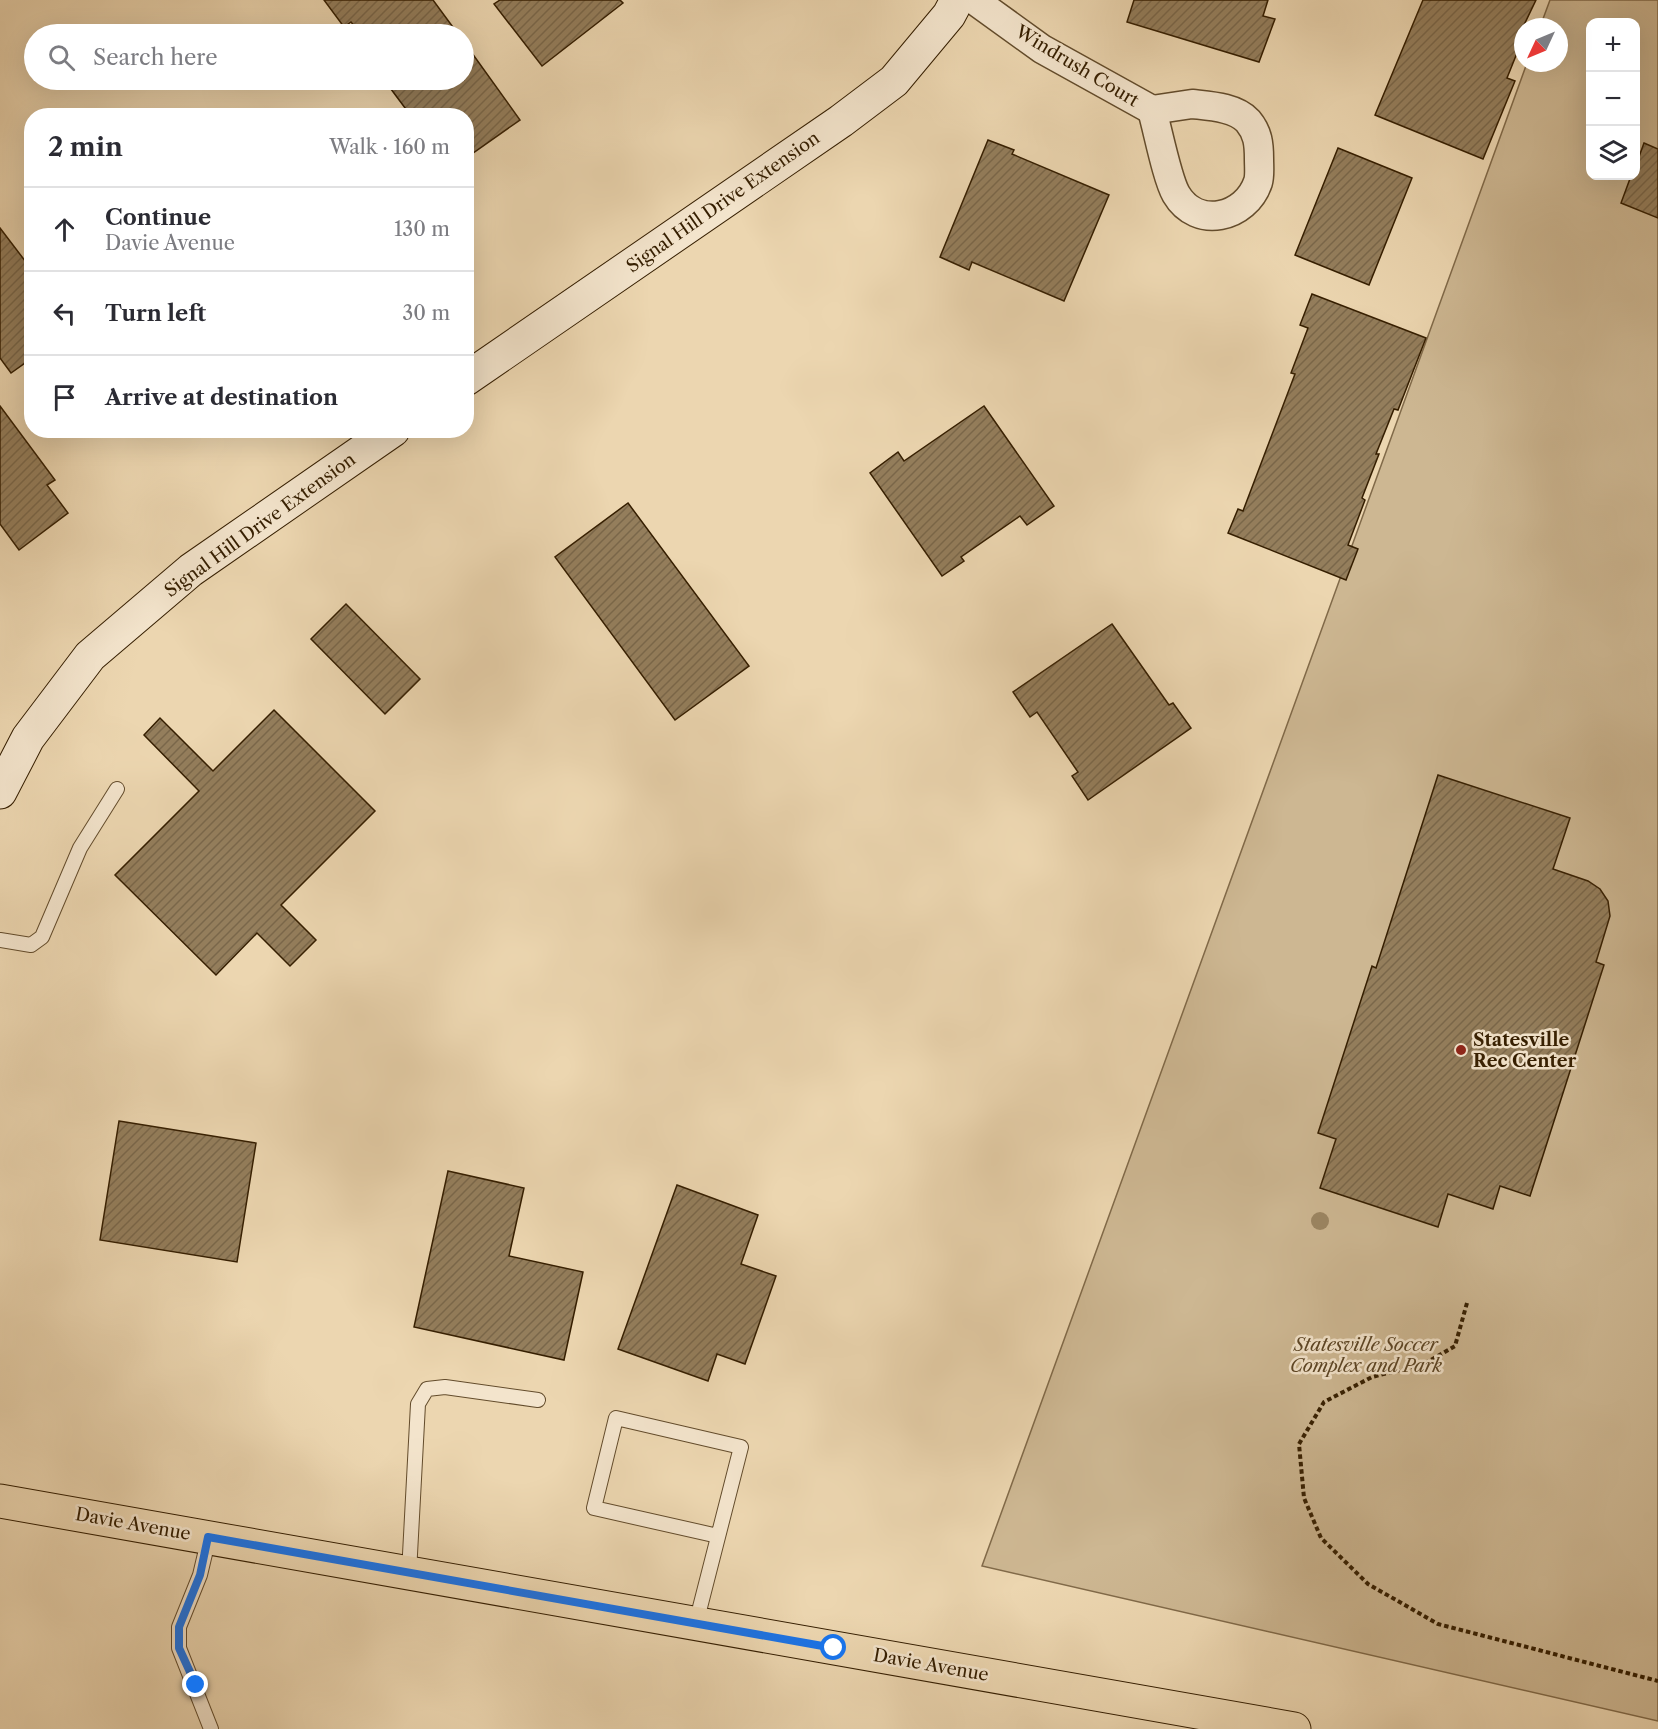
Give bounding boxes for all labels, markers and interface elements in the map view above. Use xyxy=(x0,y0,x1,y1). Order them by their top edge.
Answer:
north arrow xyxy=(1514,18,1568,72)
map controls xyxy=(1586,18,1640,180)
button: + xyxy=(1586,18,1640,72)
street label: Windrush Court xyxy=(1011,20,1143,112)
search box xyxy=(24,24,474,90)
icon: search xyxy=(45,41,78,74)
text: Search here xyxy=(93,44,218,71)
button: − xyxy=(1586,72,1640,126)
button: layers xyxy=(1586,126,1640,180)
street label: Signal Hill Drive Extension xyxy=(622,127,824,277)
text: 2 min xyxy=(48,131,123,163)
text: Walk · 160 m xyxy=(329,135,450,159)
text: Continue xyxy=(105,204,211,231)
icon: ahead xyxy=(48,213,81,246)
text: 130 m xyxy=(394,217,450,241)
text: Davie Avenue xyxy=(105,231,235,255)
icon: left xyxy=(48,297,81,330)
text: Turn left xyxy=(105,300,206,327)
text: 30 m xyxy=(402,301,450,325)
icon: arrive xyxy=(48,381,81,414)
text: Arrive at destination xyxy=(105,384,338,411)
street label: Signal Hill Drive Extension xyxy=(160,448,360,602)
place label: Statesville Rec Center xyxy=(1473,1029,1576,1072)
marker: Statesville Rec Center xyxy=(1454,1043,1468,1057)
park label: Statesville Soccer Complex and Park xyxy=(1290,1334,1443,1377)
street label: Davie Avenue xyxy=(74,1503,192,1545)
route start xyxy=(820,1634,846,1660)
street label: Davie Avenue xyxy=(872,1644,990,1686)
route end xyxy=(182,1671,208,1697)

